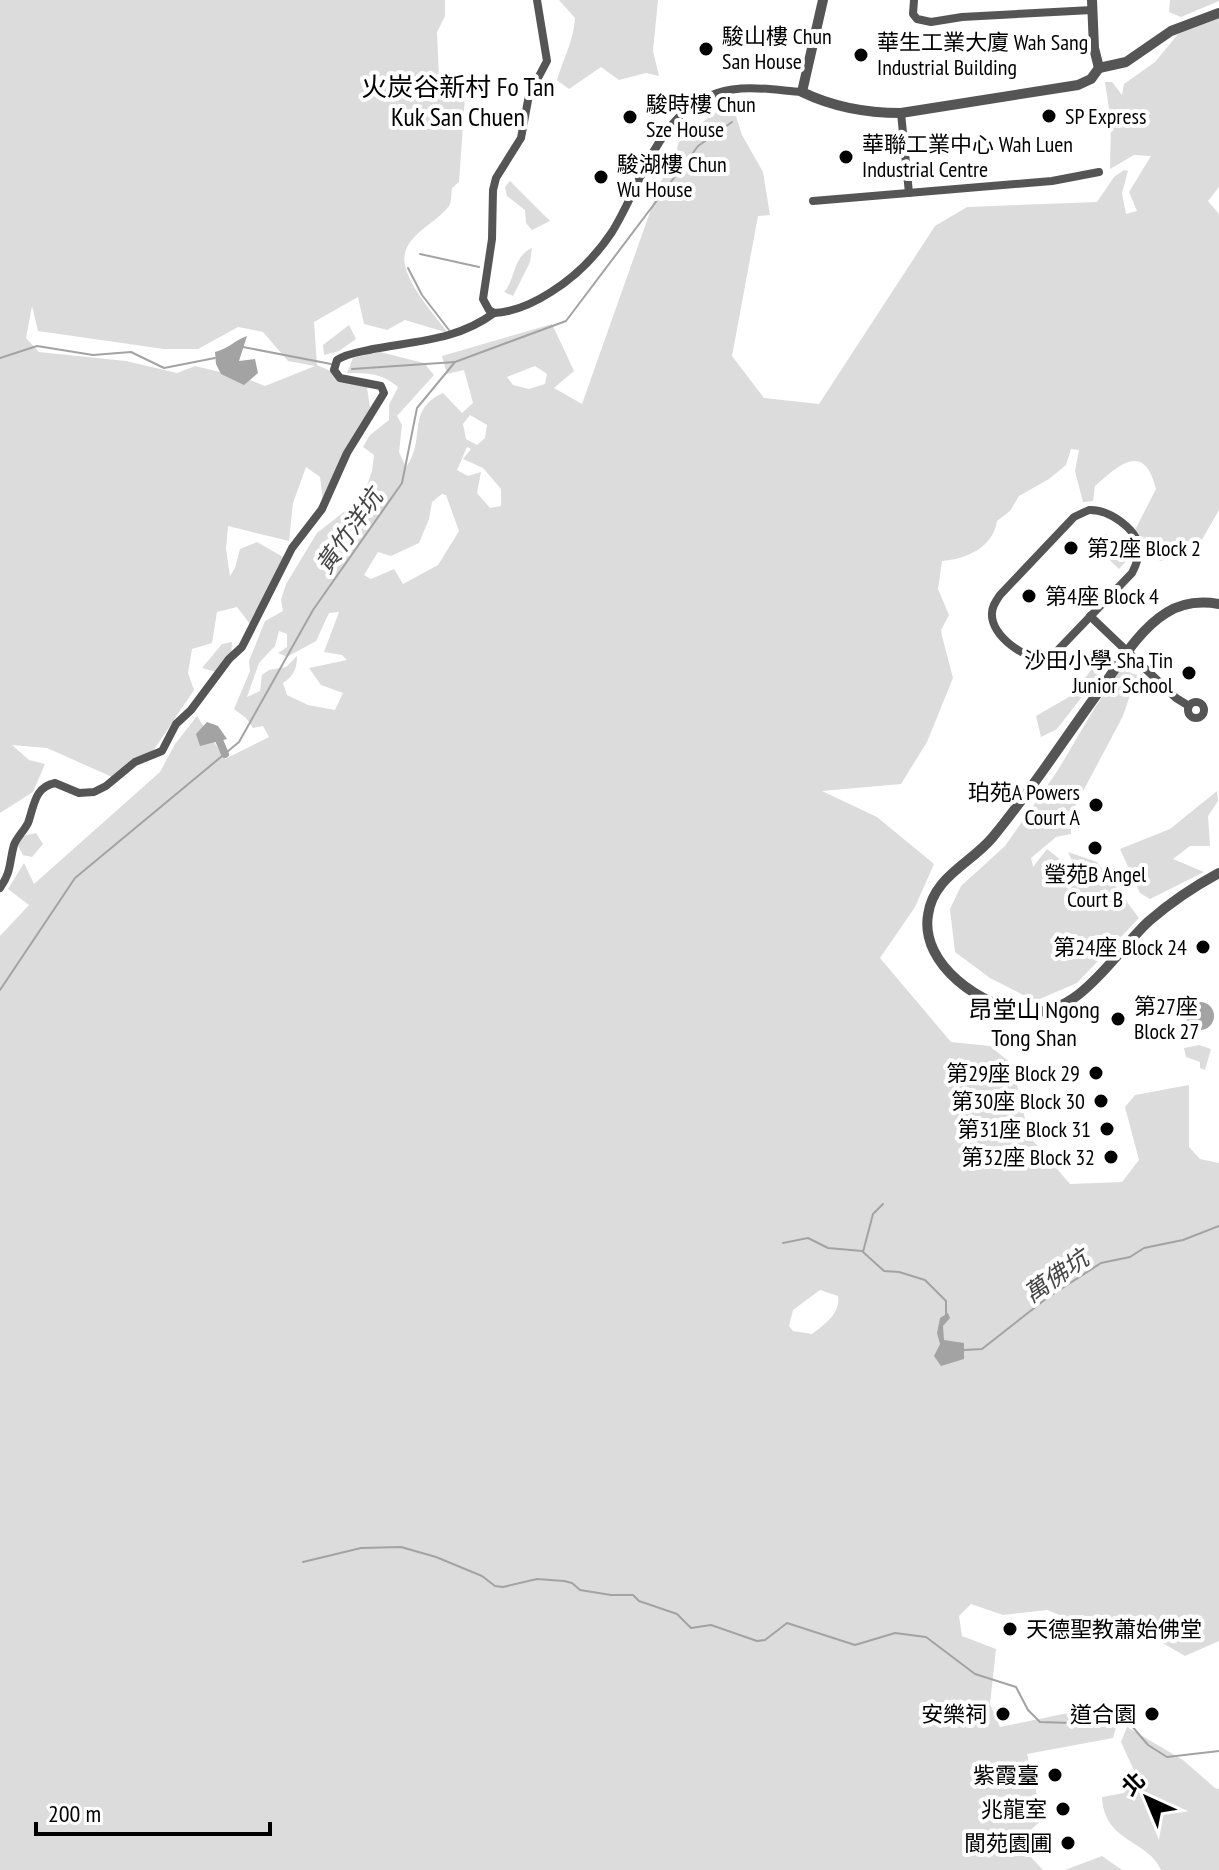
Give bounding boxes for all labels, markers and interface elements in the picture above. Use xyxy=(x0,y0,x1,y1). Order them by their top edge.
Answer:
place label: 駿山樓 Chun San House xyxy=(722,22,832,75)
place label: 華生工業大廈 Wah Sang Industrial Building xyxy=(877,28,1088,81)
marker: 駿山樓 Chun San House xyxy=(697,40,715,58)
marker: 華生工業大廈 Wah Sang Industrial Building xyxy=(852,46,870,64)
district label: 火炭谷新村 Fo Tan Kuk San Chuen xyxy=(361,70,555,133)
place label: 駿時樓 Chun Sze House xyxy=(646,90,756,143)
place label: SP Express xyxy=(1065,102,1146,130)
marker: SP Express xyxy=(1040,107,1058,125)
marker: 駿時樓 Chun Sze House xyxy=(621,108,639,126)
place label: 華聯工業中心 Wah Luen Industrial Centre xyxy=(862,130,1073,183)
marker: 華聯工業中心 Wah Luen Industrial Centre xyxy=(837,148,855,166)
place label: 駿湖樓 Chun Wu House xyxy=(617,150,727,203)
marker: 駿湖樓 Chun Wu House xyxy=(592,168,610,186)
water label: 黃竹洋坑 xyxy=(309,480,391,579)
place label: 第2座 Block 2 xyxy=(1087,534,1201,562)
marker: 第2座 Block 2 xyxy=(1062,539,1080,557)
place label: 第4座 Block 4 xyxy=(1045,582,1159,610)
marker: 第4座 Block 4 xyxy=(1020,587,1038,605)
place label: 沙田小學 Sha Tin Junior School xyxy=(1024,646,1174,699)
marker: 沙田小學 Sha Tin Junior School xyxy=(1180,664,1198,682)
place label: 珀苑A Powers Court A xyxy=(968,778,1081,831)
marker: 珀苑A Powers Court A xyxy=(1087,796,1105,814)
marker: 瑩苑B Angel Court B xyxy=(1086,839,1104,857)
place label: 瑩苑B Angel Court B xyxy=(1044,860,1147,913)
place label: 第24座 Block 24 xyxy=(1053,933,1187,961)
marker: 第24座 Block 24 xyxy=(1194,938,1212,956)
place label: 第27座 Block 27 xyxy=(1134,992,1199,1045)
district label: 昂堂山 Ngong Tong Shan xyxy=(968,994,1100,1053)
marker: 第27座 Block 27 xyxy=(1109,1010,1127,1028)
place label: 第29座 Block 29 xyxy=(946,1059,1080,1087)
marker: 第29座 Block 29 xyxy=(1087,1064,1105,1082)
place label: 第30座 Block 30 xyxy=(951,1087,1085,1115)
marker: 第30座 Block 30 xyxy=(1092,1092,1110,1110)
place label: 第31座 Block 31 xyxy=(957,1115,1091,1143)
marker: 第31座 Block 31 xyxy=(1098,1120,1116,1138)
place label: 第32座 Block 32 xyxy=(961,1143,1095,1171)
marker: 第32座 Block 32 xyxy=(1102,1148,1120,1166)
water label: 萬佛坑 xyxy=(1018,1241,1097,1309)
place label: 天德聖教蕭始佛堂 xyxy=(1026,1615,1202,1643)
marker: 天德聖教蕭始佛堂 xyxy=(1001,1620,1019,1638)
place label: 安樂祠 xyxy=(921,1700,987,1728)
place label: 道合園 xyxy=(1070,1700,1136,1728)
marker: 安樂祠 xyxy=(994,1705,1012,1723)
marker: 道合園 xyxy=(1143,1705,1161,1723)
north arrow xyxy=(1107,1758,1187,1838)
place label: 紫霞臺 xyxy=(973,1761,1039,1789)
marker: 紫霞臺 xyxy=(1046,1766,1064,1784)
text: 北 xyxy=(1115,1766,1151,1801)
scale bar xyxy=(36,1786,270,1836)
place label: 兆龍室 xyxy=(981,1795,1047,1823)
text: 200 m xyxy=(48,1798,101,1829)
marker: 兆龍室 xyxy=(1054,1800,1072,1818)
place label: 閬苑園圃 xyxy=(964,1829,1052,1857)
marker: 閬苑園圃 xyxy=(1059,1834,1077,1852)

